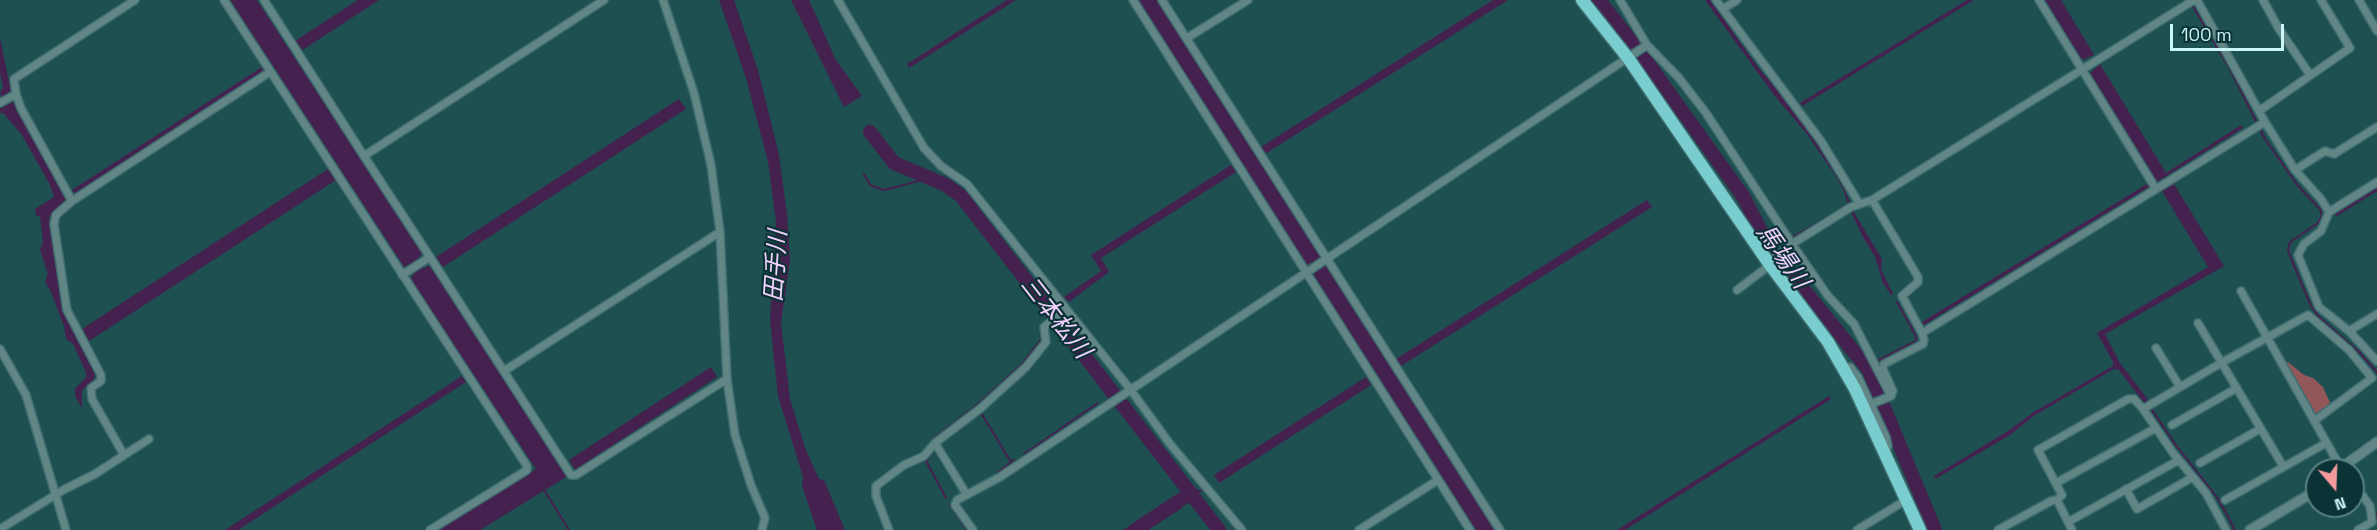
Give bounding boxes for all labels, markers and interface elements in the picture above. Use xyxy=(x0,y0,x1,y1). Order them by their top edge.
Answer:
scale bar xyxy=(2173,12,2287,50)
text: 100 m xyxy=(2181,23,2232,46)
water label: 馬場川 xyxy=(1750,219,1814,295)
water label: 田手川 xyxy=(760,229,794,303)
water label: 三本松川 xyxy=(1014,271,1096,365)
north arrow xyxy=(2305,458,2365,518)
text: N xyxy=(2332,492,2349,515)

